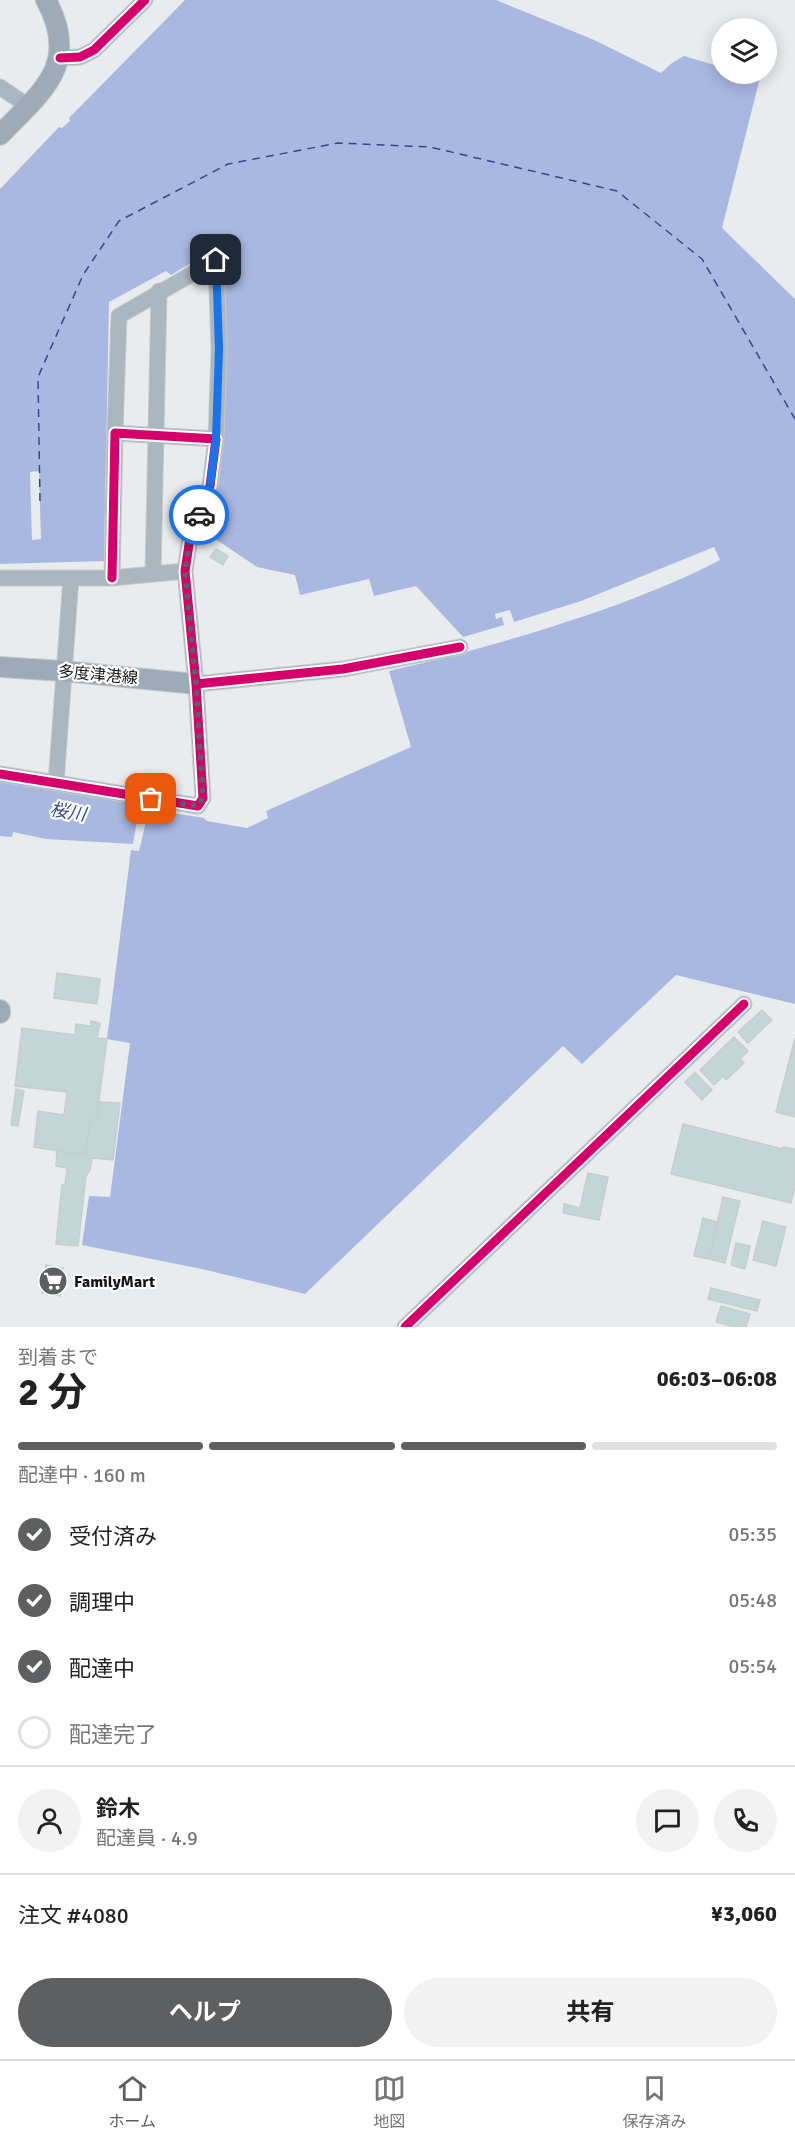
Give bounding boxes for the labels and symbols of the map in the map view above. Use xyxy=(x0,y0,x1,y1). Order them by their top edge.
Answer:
pin xyxy=(190,234,241,285)
courier xyxy=(169,485,229,545)
street label: 多度津港線 xyxy=(57,662,139,688)
pin xyxy=(125,773,176,824)
water label: 桜川 xyxy=(49,798,89,826)
supermarket icon: FamilyMart xyxy=(37,1265,69,1297)
place label: FamilyMart xyxy=(74,1272,155,1292)

